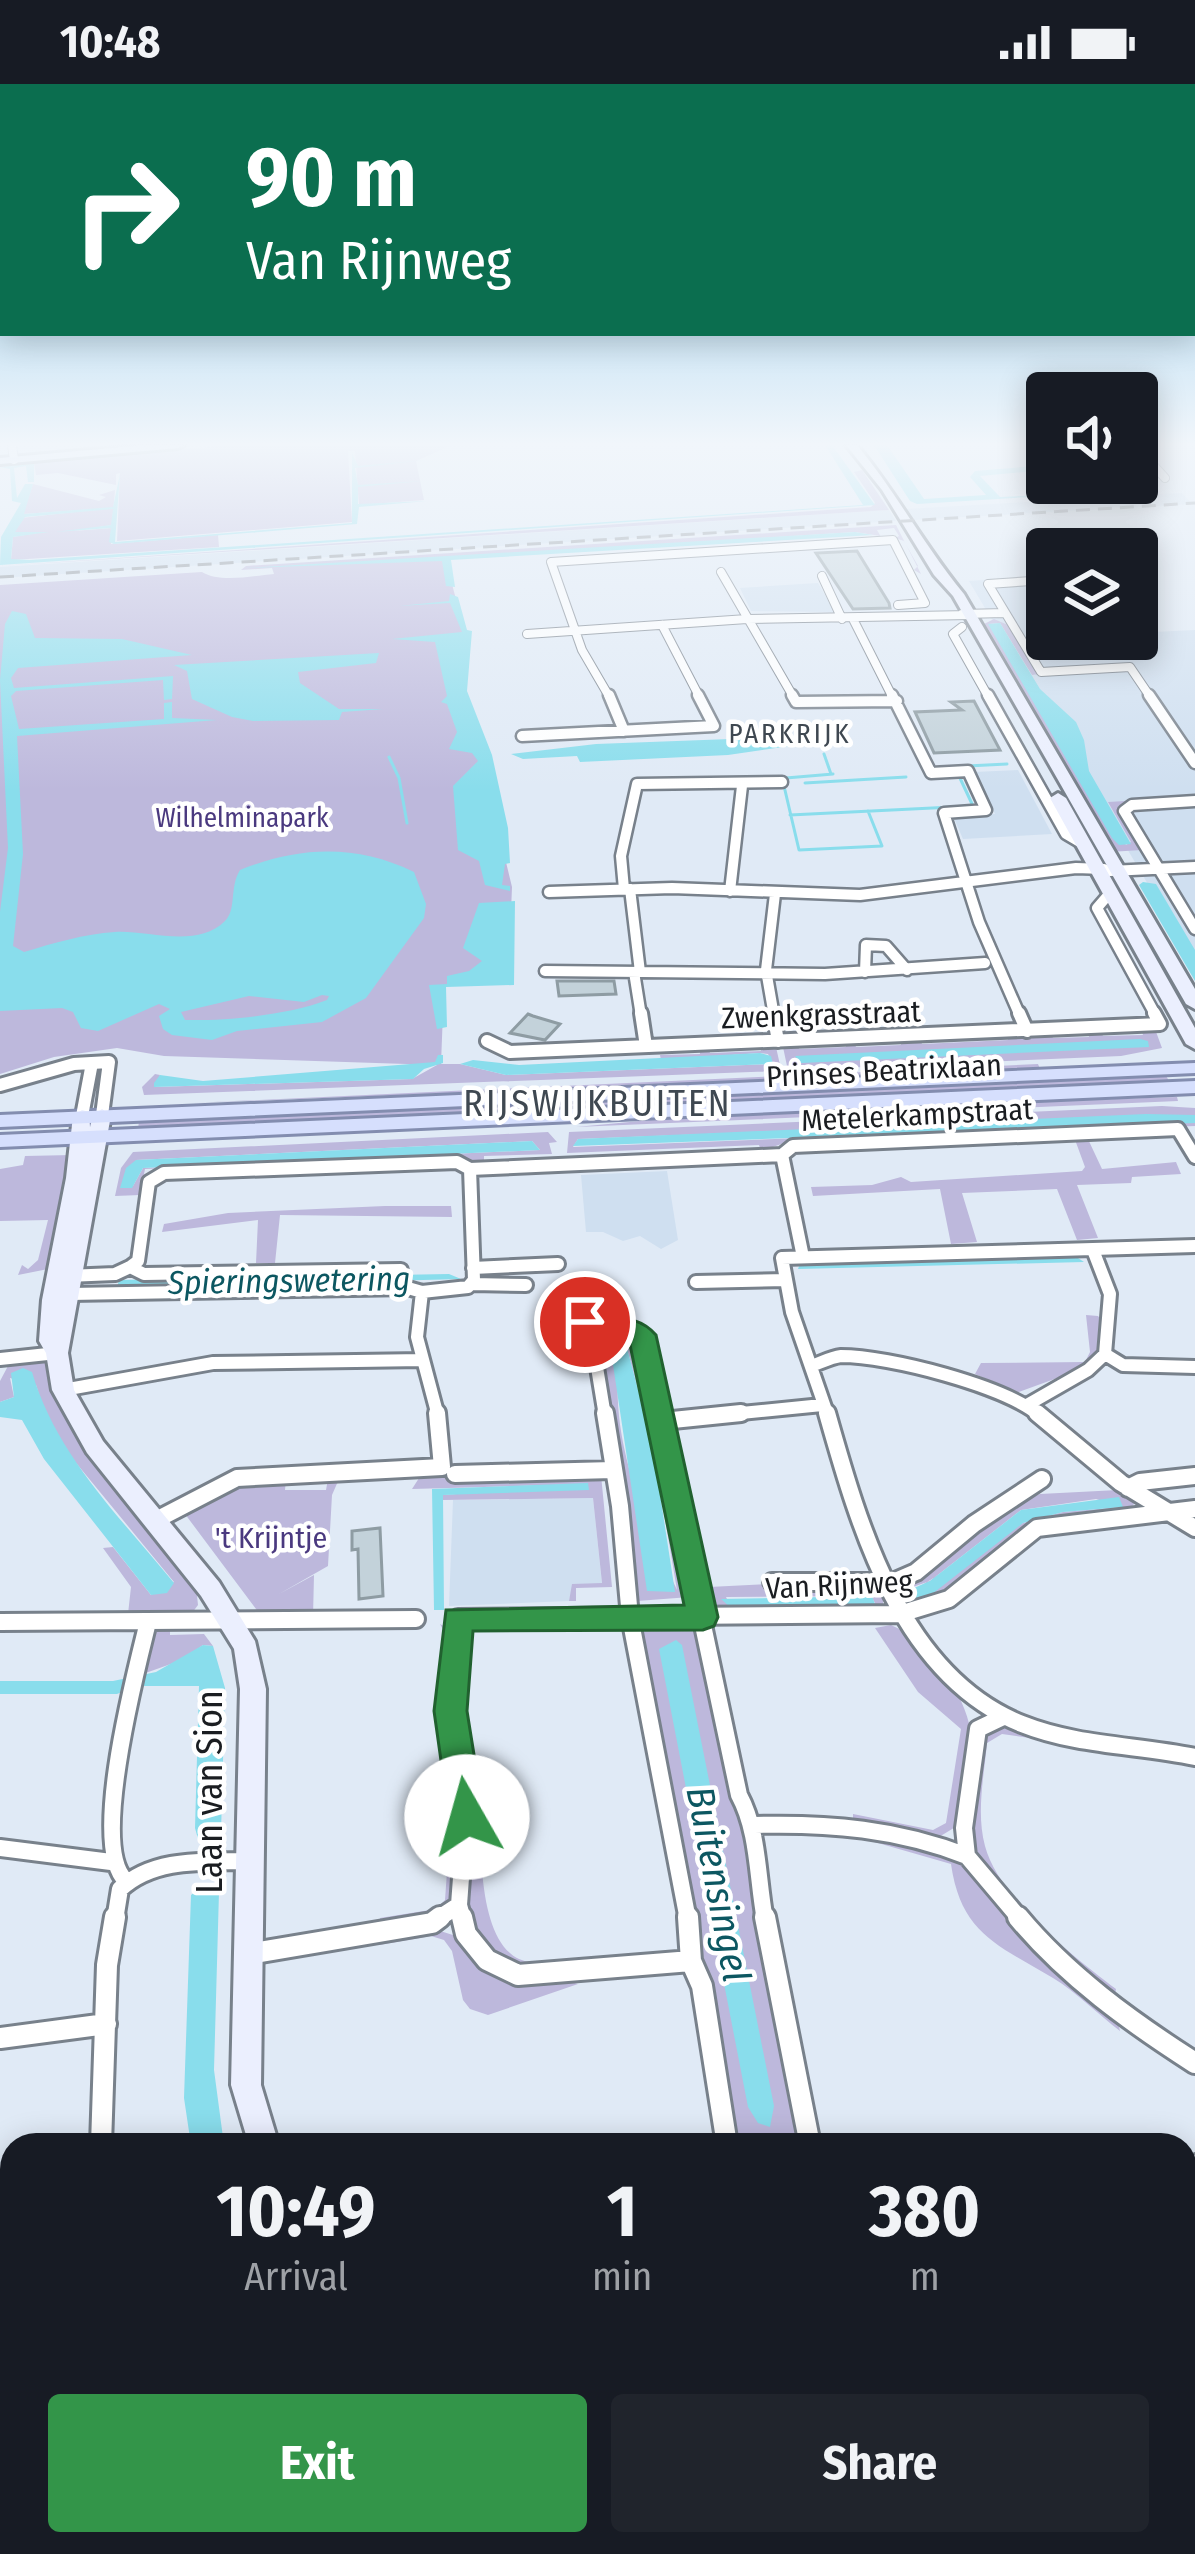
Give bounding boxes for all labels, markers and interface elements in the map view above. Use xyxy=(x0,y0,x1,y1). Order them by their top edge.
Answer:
text: 10:48 xyxy=(60,15,161,69)
text: 90 m xyxy=(246,127,417,228)
icon: right xyxy=(48,132,204,288)
text: Van Rijnweg xyxy=(246,229,511,293)
map controls xyxy=(1026,372,1158,660)
button: sound xyxy=(1026,372,1158,504)
button: layers xyxy=(1026,528,1158,660)
district label: PARKRIJK xyxy=(728,718,852,750)
park label: Wilhelminapark xyxy=(155,802,329,834)
street label: Zwenkgrasstraat xyxy=(721,994,922,1036)
street label: Prinses Beatrixlaan xyxy=(765,1047,1003,1095)
district label: RIJSWIJKBUITEN xyxy=(463,1082,733,1126)
street label: Metelerkampstraat xyxy=(800,1091,1034,1139)
water label: Spieringswetering xyxy=(166,1259,411,1303)
pin xyxy=(534,1271,636,1373)
icon: arrive xyxy=(552,1289,618,1355)
park label: 't Krijntje xyxy=(215,1520,327,1556)
street label: Van Rijnweg xyxy=(764,1563,914,1607)
street label: Laan van Sion xyxy=(188,1690,232,1894)
position arrow xyxy=(404,1754,530,1880)
water label: Buitensingel xyxy=(677,1782,759,1986)
text: 10:49 xyxy=(217,2169,375,2255)
text: 1 xyxy=(607,2169,637,2255)
text: 380 xyxy=(869,2169,980,2255)
text: Arrival xyxy=(244,2254,348,2300)
text: min xyxy=(592,2254,652,2300)
text: m xyxy=(910,2254,940,2300)
button: Exit xyxy=(48,2394,587,2532)
button: Share xyxy=(611,2394,1149,2532)

